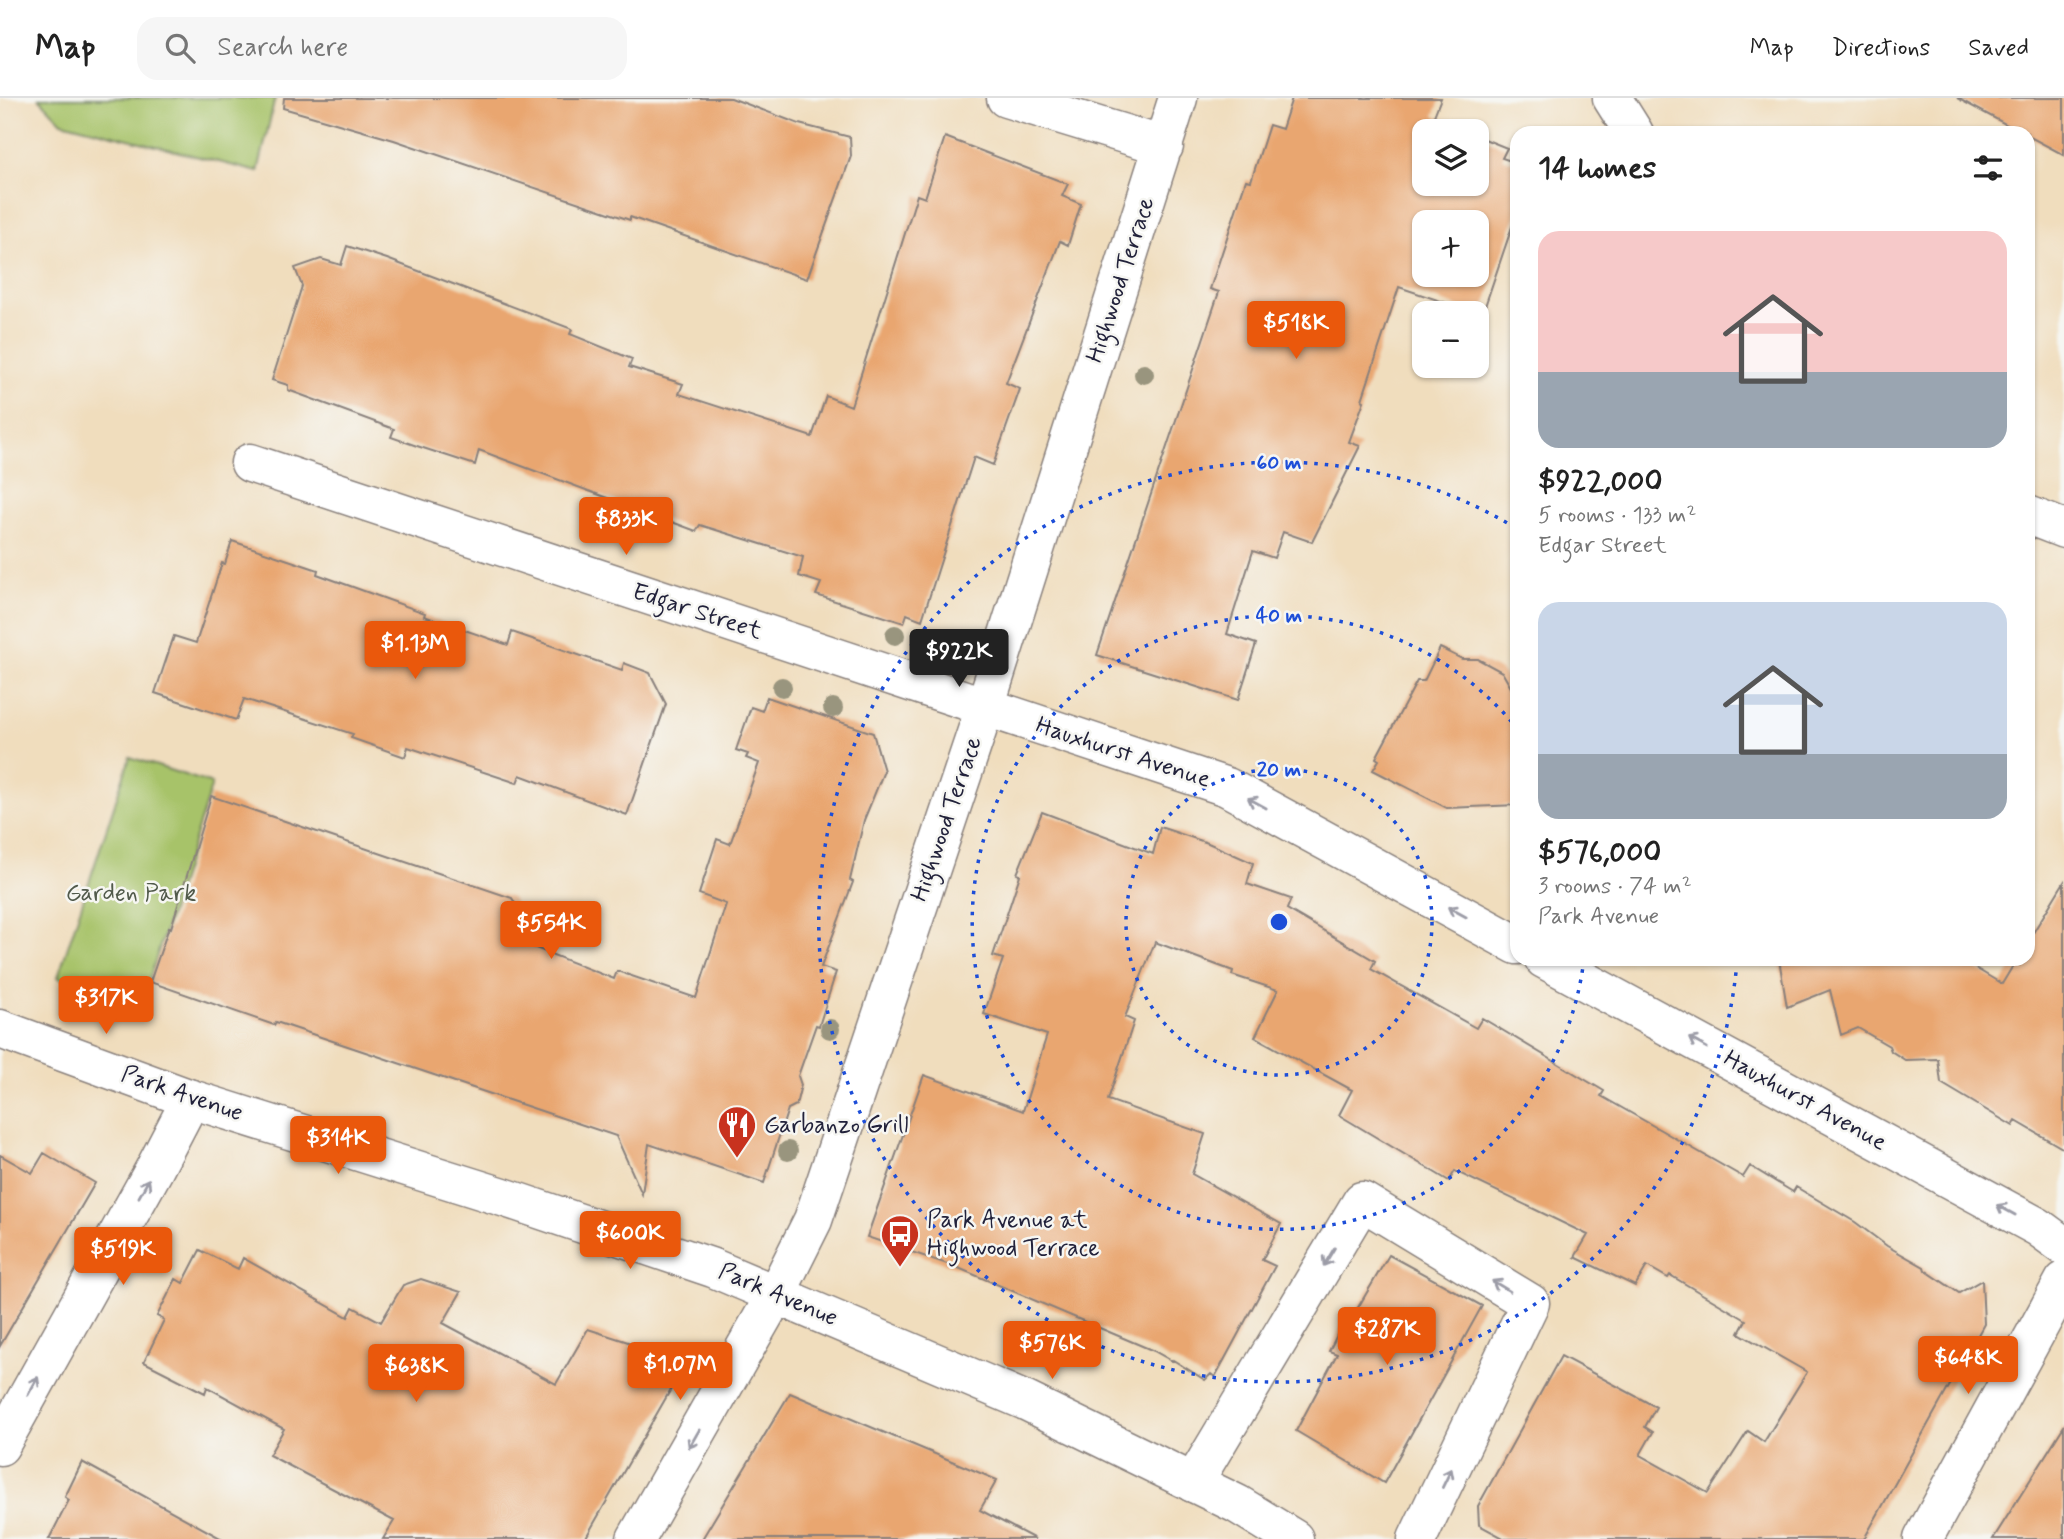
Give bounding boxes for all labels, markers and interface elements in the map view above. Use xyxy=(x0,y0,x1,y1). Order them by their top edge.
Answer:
search box xyxy=(137,17,627,80)
text: Map xyxy=(35,26,95,70)
icon: search xyxy=(161,29,199,67)
text: Search here xyxy=(217,31,348,65)
text: Map xyxy=(1750,33,1794,64)
text: Directions xyxy=(1832,33,1930,64)
text: Saved xyxy=(1968,33,2029,64)
map controls xyxy=(1412,119,1489,378)
button: layers xyxy=(1412,119,1489,196)
text: 14 homes xyxy=(1538,149,1656,188)
icon: filters xyxy=(1969,149,2007,187)
street label: Highwood Terrace xyxy=(1080,193,1165,368)
button: + xyxy=(1412,210,1489,287)
icon: home xyxy=(1710,276,1836,402)
button: − xyxy=(1412,301,1489,378)
pin: $518K xyxy=(1247,302,1345,361)
text: $518K xyxy=(1263,309,1329,339)
text: 60 m xyxy=(1256,449,1302,477)
text: $922,000 xyxy=(1538,462,1663,501)
pin: $833K xyxy=(577,498,675,557)
text: 5 rooms · 133 m² xyxy=(1538,501,1697,531)
text: $833K xyxy=(595,505,657,535)
text: Edgar Street xyxy=(1538,531,1667,561)
street label: Edgar Street xyxy=(627,576,766,650)
text: 40 m xyxy=(1256,602,1303,630)
pin: $1.13M xyxy=(358,622,472,681)
text: $1.13M xyxy=(381,629,449,659)
pin: $922K xyxy=(910,630,1008,689)
text: $922K xyxy=(926,637,992,667)
icon: home xyxy=(1710,647,1836,773)
street label: Hauxhurst Avenue xyxy=(1032,710,1214,796)
street label: Highwood Terrace xyxy=(904,732,993,907)
text: 20 m xyxy=(1257,756,1302,784)
one-way arrow xyxy=(1248,796,1268,810)
text: $576,000 xyxy=(1538,833,1661,872)
text: 3 rooms · 74 m² xyxy=(1538,872,1692,902)
park label: Garden Park xyxy=(66,878,196,909)
pin: $554K xyxy=(502,902,600,961)
text: Park Avenue xyxy=(1538,902,1659,932)
one-way arrow xyxy=(1448,905,1468,919)
text: $554K xyxy=(516,909,586,939)
centre of rings xyxy=(1267,910,1291,934)
pin: $317K xyxy=(57,976,155,1036)
text: $317K xyxy=(75,984,137,1014)
one-way arrow xyxy=(1689,1036,1709,1050)
street label: Hauxhurst Avenue xyxy=(1718,1043,1892,1159)
street label: Park Avenue xyxy=(117,1059,247,1129)
restaurant icon: Garbanzo Grill xyxy=(716,1104,758,1159)
place label: Garbanzo Grill xyxy=(764,1110,908,1141)
pin: $314K xyxy=(289,1116,387,1176)
text: $314K xyxy=(306,1124,370,1154)
one-way arrow xyxy=(137,1178,151,1198)
one-way arrow xyxy=(1996,1203,2017,1216)
place label: Park Avenue at Highwood Terrace xyxy=(927,1205,1100,1267)
pin: $600K xyxy=(581,1212,679,1271)
bus stop icon: Park Avenue at Highwood Terrace xyxy=(879,1213,921,1268)
text: $600K xyxy=(596,1219,664,1249)
pin: $519K xyxy=(74,1228,172,1287)
text: $519K xyxy=(90,1235,156,1265)
one-way arrow xyxy=(1322,1246,1336,1266)
street label: Park Avenue xyxy=(714,1256,842,1334)
one-way arrow xyxy=(1492,1278,1512,1292)
pin: $287K xyxy=(1338,1308,1436,1367)
text: $287K xyxy=(1354,1315,1420,1345)
pin: $576K xyxy=(1003,1322,1101,1381)
text: $576K xyxy=(1019,1329,1085,1359)
pin: $648K xyxy=(1919,1336,2017,1396)
pin: $1.07M xyxy=(623,1342,737,1402)
pin: $638K xyxy=(367,1344,465,1404)
text: $648K xyxy=(1934,1344,2002,1374)
text: $1.07M xyxy=(643,1350,717,1380)
text: $638K xyxy=(384,1352,448,1382)
one-way arrow xyxy=(26,1377,40,1397)
one-way arrow xyxy=(687,1428,701,1448)
one-way arrow xyxy=(1440,1468,1454,1489)

